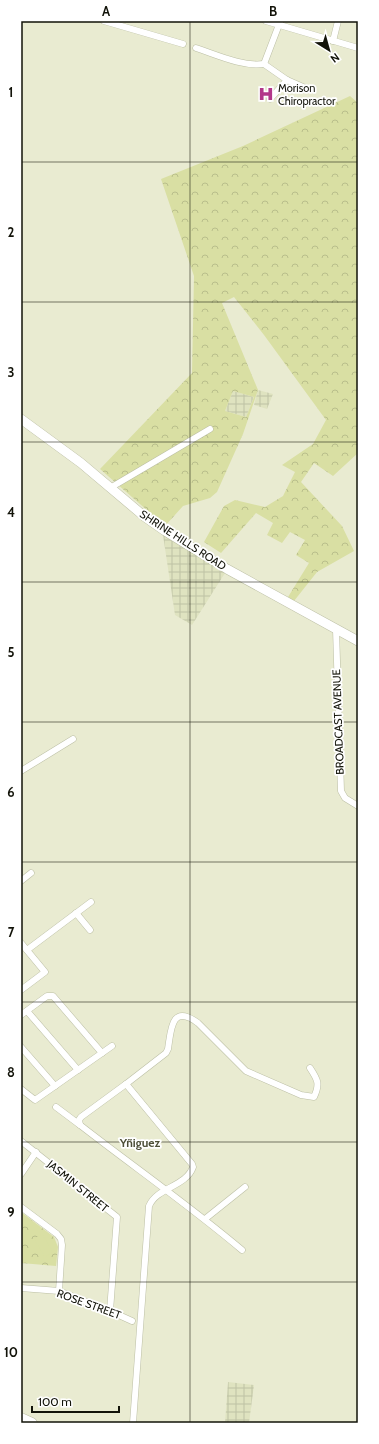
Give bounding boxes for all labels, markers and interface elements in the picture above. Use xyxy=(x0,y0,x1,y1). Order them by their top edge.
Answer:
text: A xyxy=(102,3,111,19)
text: B xyxy=(269,3,277,19)
north arrow xyxy=(309,30,349,70)
text: N xyxy=(328,50,342,66)
place label: Morison Chiropractor xyxy=(278,81,336,108)
text: 1 xyxy=(9,84,13,100)
hospital icon: Morison Chiropractor xyxy=(257,85,275,103)
text: 2 xyxy=(8,224,15,240)
text: 3 xyxy=(7,364,15,380)
text: 4 xyxy=(7,504,15,520)
street label: SHRINE HILLS ROAD xyxy=(137,507,229,573)
text: 5 xyxy=(8,644,15,660)
street label: BROADCAST AVENUE xyxy=(329,669,347,775)
text: 6 xyxy=(7,784,15,800)
text: 7 xyxy=(8,924,15,940)
text: 8 xyxy=(7,1064,15,1080)
district label: Yñiguez xyxy=(119,1135,161,1150)
street label: JASMIN STREET xyxy=(44,1156,112,1215)
text: 9 xyxy=(7,1204,15,1220)
street label: ROSE STREET xyxy=(55,1286,123,1322)
text: 10 xyxy=(4,1344,18,1360)
scale bar xyxy=(32,1388,119,1414)
text: 100 m xyxy=(38,1394,72,1409)

